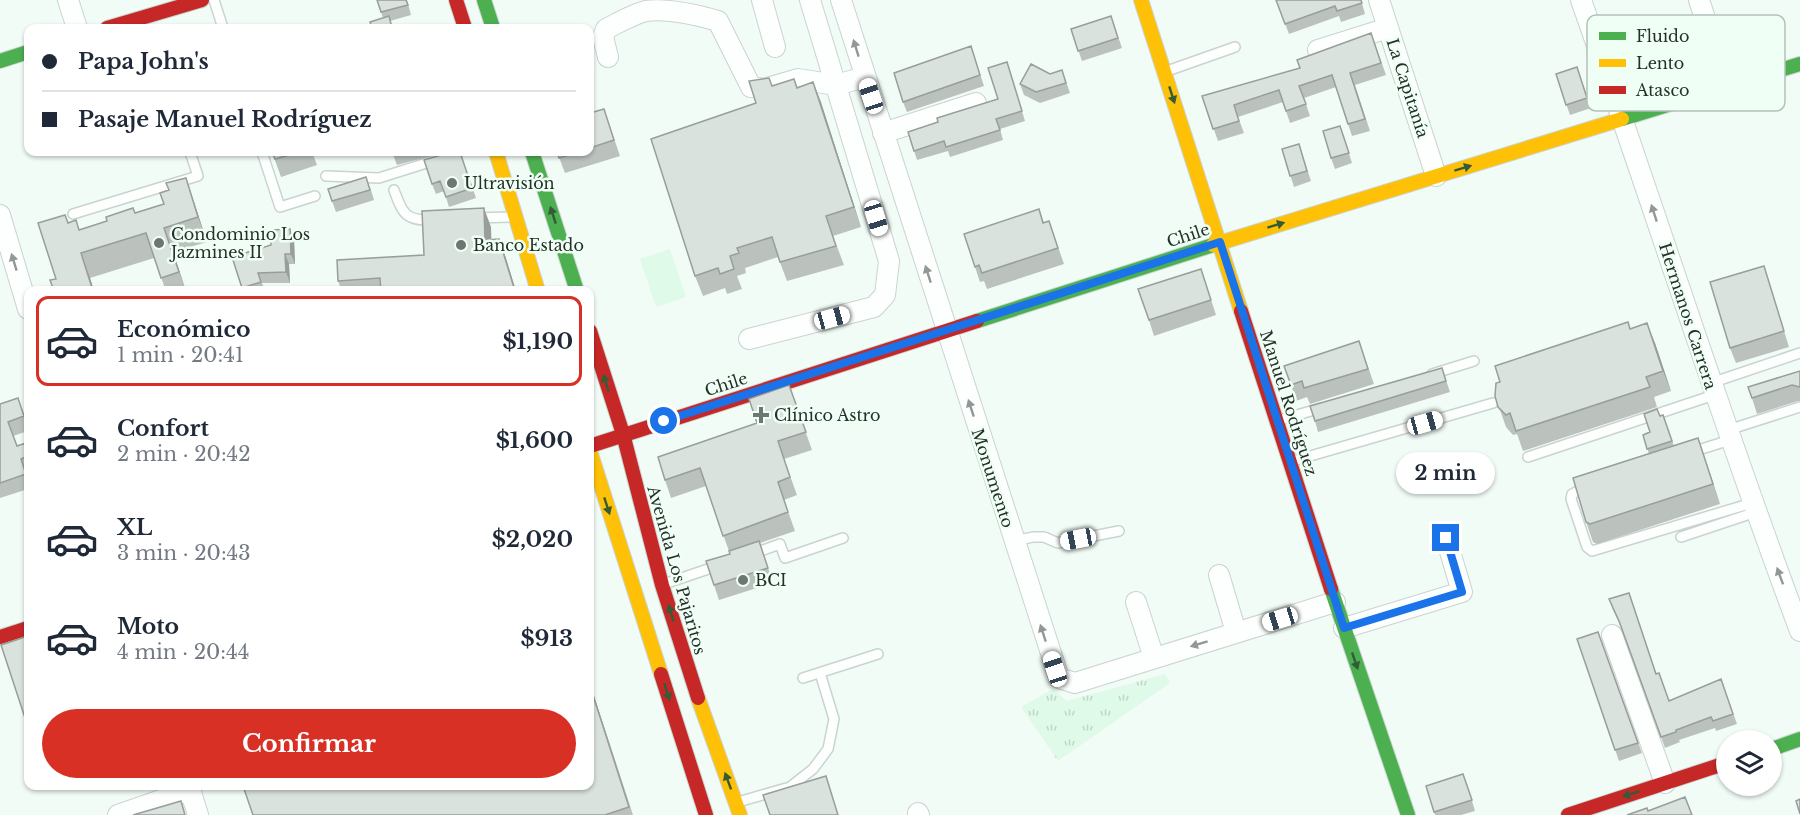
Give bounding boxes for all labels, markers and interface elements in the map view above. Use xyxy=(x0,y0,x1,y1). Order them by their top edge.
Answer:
legend xyxy=(1587,15,1785,111)
text: Fluido xyxy=(1636,26,1689,46)
street label: La Capitanía xyxy=(1383,36,1433,140)
one-way arrow xyxy=(851,39,860,57)
text: Papa John's xyxy=(78,48,209,75)
text: Lento xyxy=(1636,53,1684,73)
car xyxy=(857,76,885,116)
text: Atasco xyxy=(1635,80,1689,100)
one-way arrow xyxy=(1168,87,1177,105)
text: Pasaje Manuel Rodríguez xyxy=(78,106,372,133)
one-way arrow xyxy=(1454,163,1472,172)
place label: Ultravisión xyxy=(464,173,555,193)
marker: Ultravisión xyxy=(445,176,459,190)
car xyxy=(862,198,890,238)
one-way arrow xyxy=(1649,204,1659,222)
one-way arrow xyxy=(547,206,557,224)
street label: Chile xyxy=(1164,219,1212,251)
one-way arrow xyxy=(1267,220,1285,229)
place label: Condominio Los Jazmines II xyxy=(169,224,310,262)
place label: Banco Estado xyxy=(473,235,584,255)
marker: Condominio Los Jazmines II xyxy=(152,236,166,250)
marker: Banco Estado xyxy=(454,238,468,252)
street label: Hermanos Carrera xyxy=(1655,240,1721,392)
one-way arrow xyxy=(9,253,18,271)
one-way arrow xyxy=(923,265,932,283)
car xyxy=(812,305,852,331)
icon: car xyxy=(45,314,99,368)
text: Económico xyxy=(117,316,250,343)
text: $1,190 xyxy=(502,328,573,355)
street label: Manuel Rodríguez xyxy=(1256,328,1322,479)
text: 1 min · 20:41 xyxy=(117,343,244,367)
street label: Chile xyxy=(702,368,750,400)
one-way arrow xyxy=(601,374,610,392)
one-way arrow xyxy=(966,399,975,417)
place label: Clínico Astro xyxy=(774,405,881,425)
marker: Clínico Astro xyxy=(752,406,770,424)
route start xyxy=(650,407,677,434)
car xyxy=(1405,409,1445,437)
icon: car xyxy=(45,413,99,467)
text: Confort xyxy=(117,415,209,442)
street label: Monumento xyxy=(968,426,1018,530)
text: $1,600 xyxy=(496,427,573,454)
text: 2 min · 20:42 xyxy=(117,442,251,466)
callout: 2 min xyxy=(1396,451,1496,493)
text: 2 min xyxy=(1414,461,1477,485)
street label: Avenida Los Pajaritos xyxy=(643,482,711,657)
one-way arrow xyxy=(603,497,613,515)
icon: car xyxy=(45,512,99,566)
text: XL xyxy=(117,514,152,541)
route end xyxy=(1432,524,1459,551)
text: $2,020 xyxy=(492,526,573,553)
car xyxy=(1059,527,1097,551)
text: 3 min · 20:43 xyxy=(117,541,251,565)
one-way arrow xyxy=(1774,567,1784,585)
place label: BCI xyxy=(755,570,787,590)
marker: BCI xyxy=(736,573,750,587)
one-way arrow xyxy=(666,604,675,622)
car xyxy=(1260,605,1300,633)
icon: car xyxy=(45,611,99,665)
text: Moto xyxy=(117,613,179,640)
one-way arrow xyxy=(1038,624,1047,642)
text: $913 xyxy=(520,625,573,652)
text: 4 min · 20:44 xyxy=(117,640,249,664)
one-way arrow xyxy=(1190,640,1208,649)
car xyxy=(1041,649,1069,689)
one-way arrow xyxy=(1351,652,1360,670)
one-way arrow xyxy=(662,683,672,701)
button: Confirmar xyxy=(42,709,576,778)
map controls xyxy=(1716,730,1782,796)
button: layers xyxy=(1716,730,1782,796)
one-way arrow xyxy=(723,772,733,790)
one-way arrow xyxy=(1622,790,1640,800)

